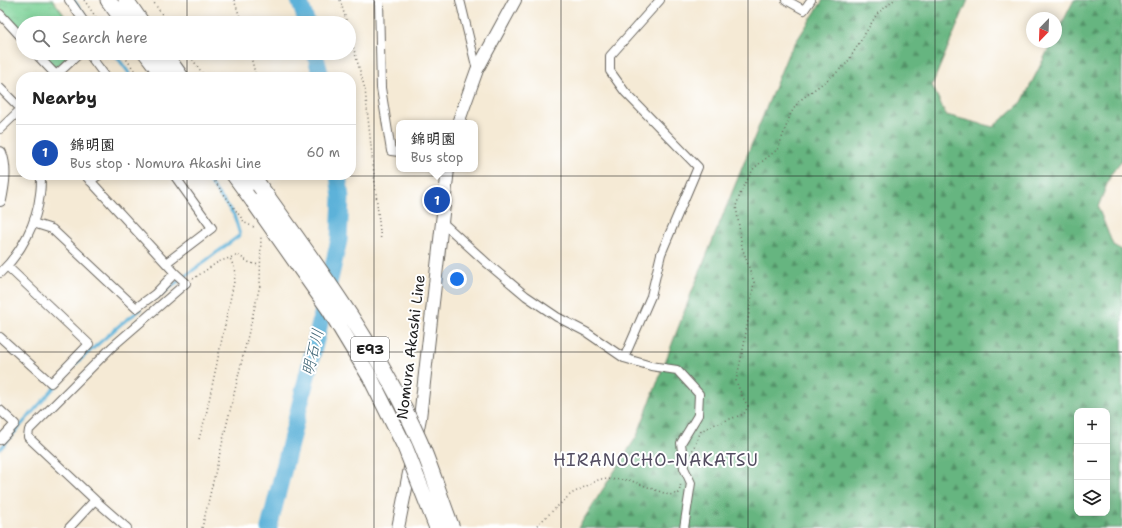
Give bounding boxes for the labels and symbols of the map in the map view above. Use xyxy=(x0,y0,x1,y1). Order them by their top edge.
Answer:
north arrow xyxy=(1026,12,1062,48)
pin: 1 xyxy=(424,185,450,215)
your location xyxy=(447,269,467,289)
street label: Nomura Akashi Line xyxy=(392,273,430,421)
water label: 明石川 xyxy=(296,326,328,378)
road number: E93 xyxy=(351,337,389,361)
district label: HIRANOCHO-NAKATSU xyxy=(553,449,759,471)

